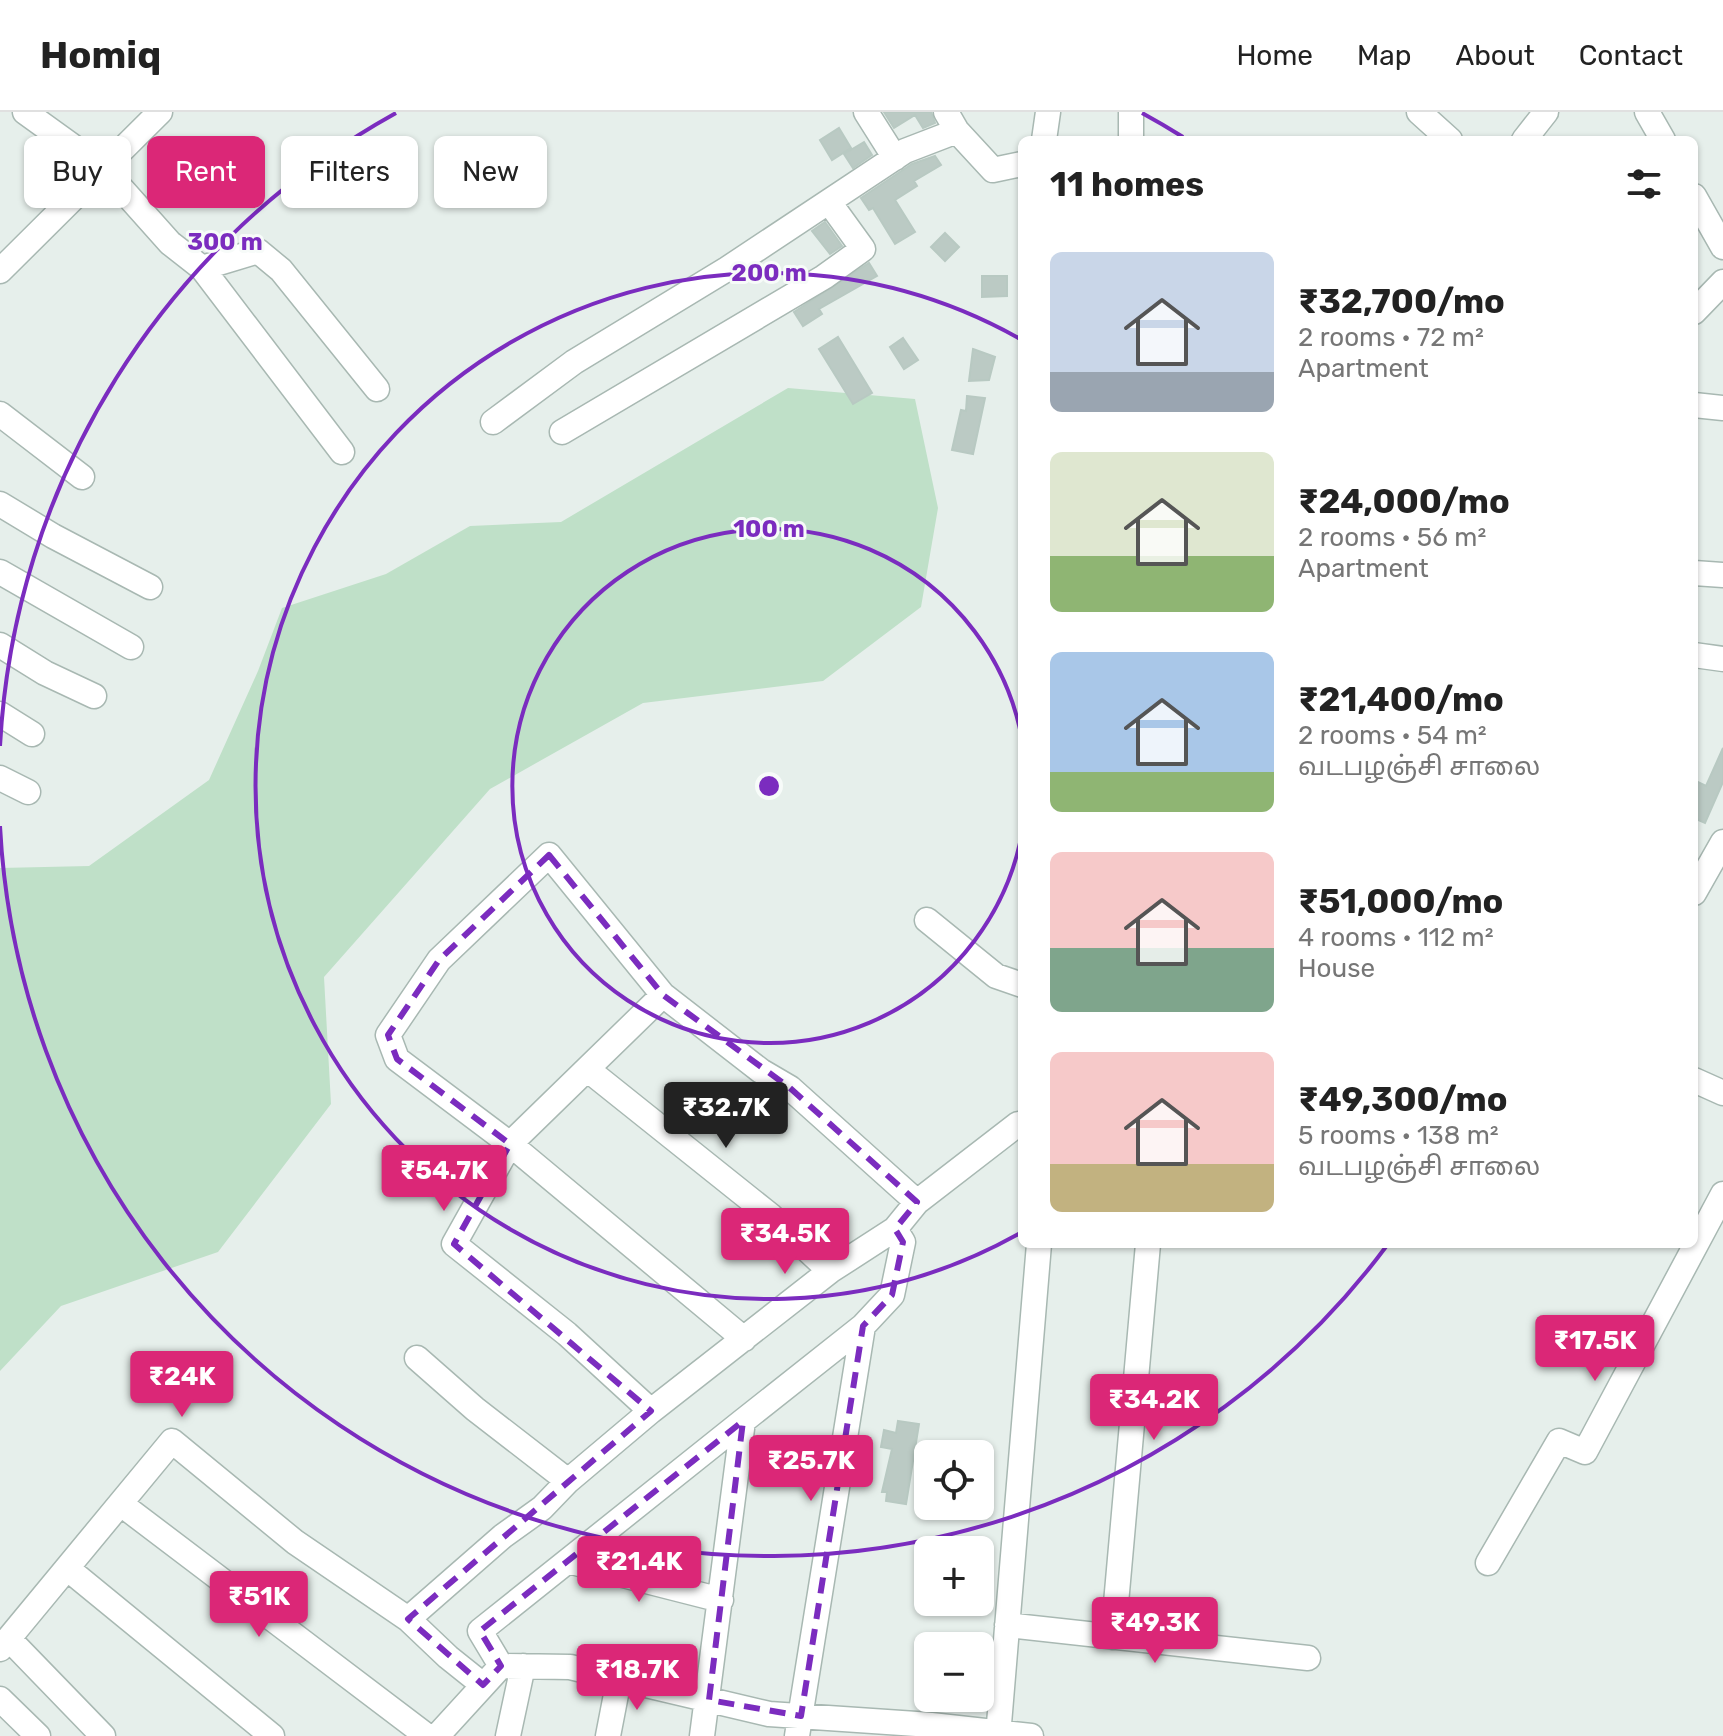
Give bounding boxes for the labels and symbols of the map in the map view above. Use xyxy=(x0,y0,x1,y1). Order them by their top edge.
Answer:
text: 300 m xyxy=(187,228,263,256)
text: 200 m xyxy=(731,259,807,287)
text: 100 m xyxy=(733,515,805,543)
centre of rings xyxy=(755,772,783,800)
pin: ₹32.7K xyxy=(661,1082,791,1150)
pin: ₹54.7K xyxy=(379,1145,509,1213)
pin: ₹34.5K xyxy=(720,1208,850,1276)
pin: ₹17.5K xyxy=(1530,1315,1660,1383)
pin: ₹24K xyxy=(135,1351,229,1419)
pin: ₹34.2K xyxy=(1089,1374,1219,1442)
pin: ₹25.7K xyxy=(746,1435,876,1503)
pin: ₹21.4K xyxy=(574,1536,704,1604)
pin: ₹51K xyxy=(212,1571,306,1639)
pin: ₹49.3K xyxy=(1090,1597,1220,1665)
pin: ₹18.7K xyxy=(572,1644,702,1712)

